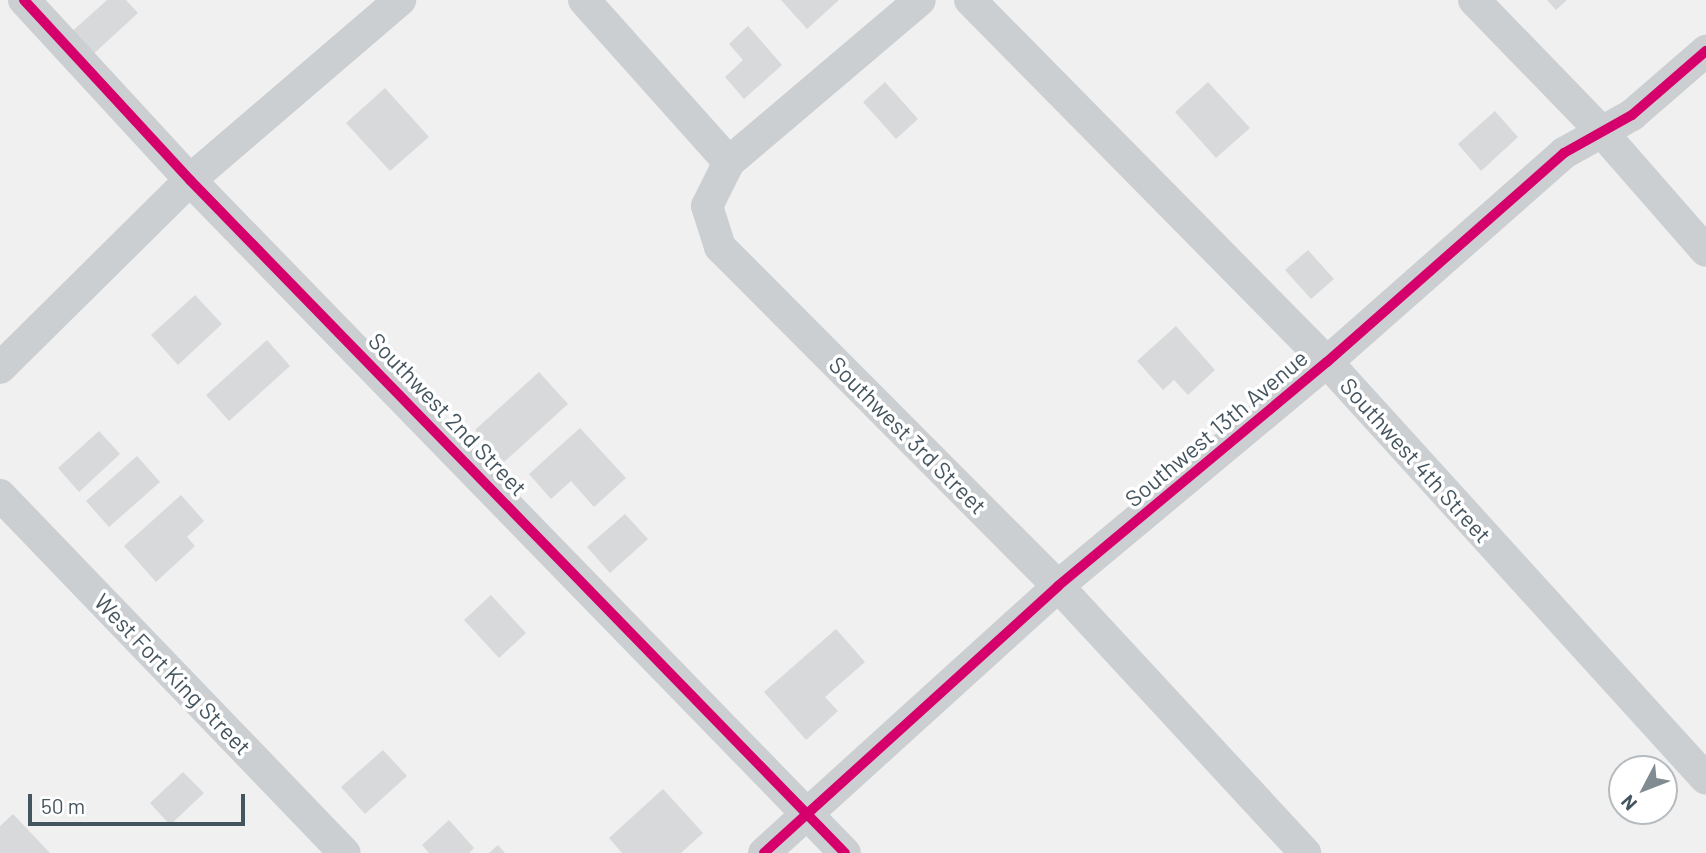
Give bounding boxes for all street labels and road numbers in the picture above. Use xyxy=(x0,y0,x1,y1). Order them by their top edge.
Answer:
street label: Southwest 2nd Street xyxy=(363,327,533,501)
street label: Southwest 13th Avenue xyxy=(1119,344,1313,512)
street label: Southwest 3rd Street xyxy=(824,351,992,519)
street label: Southwest 4th Street xyxy=(1335,372,1497,548)
street label: West Fort King Street xyxy=(89,588,257,760)

